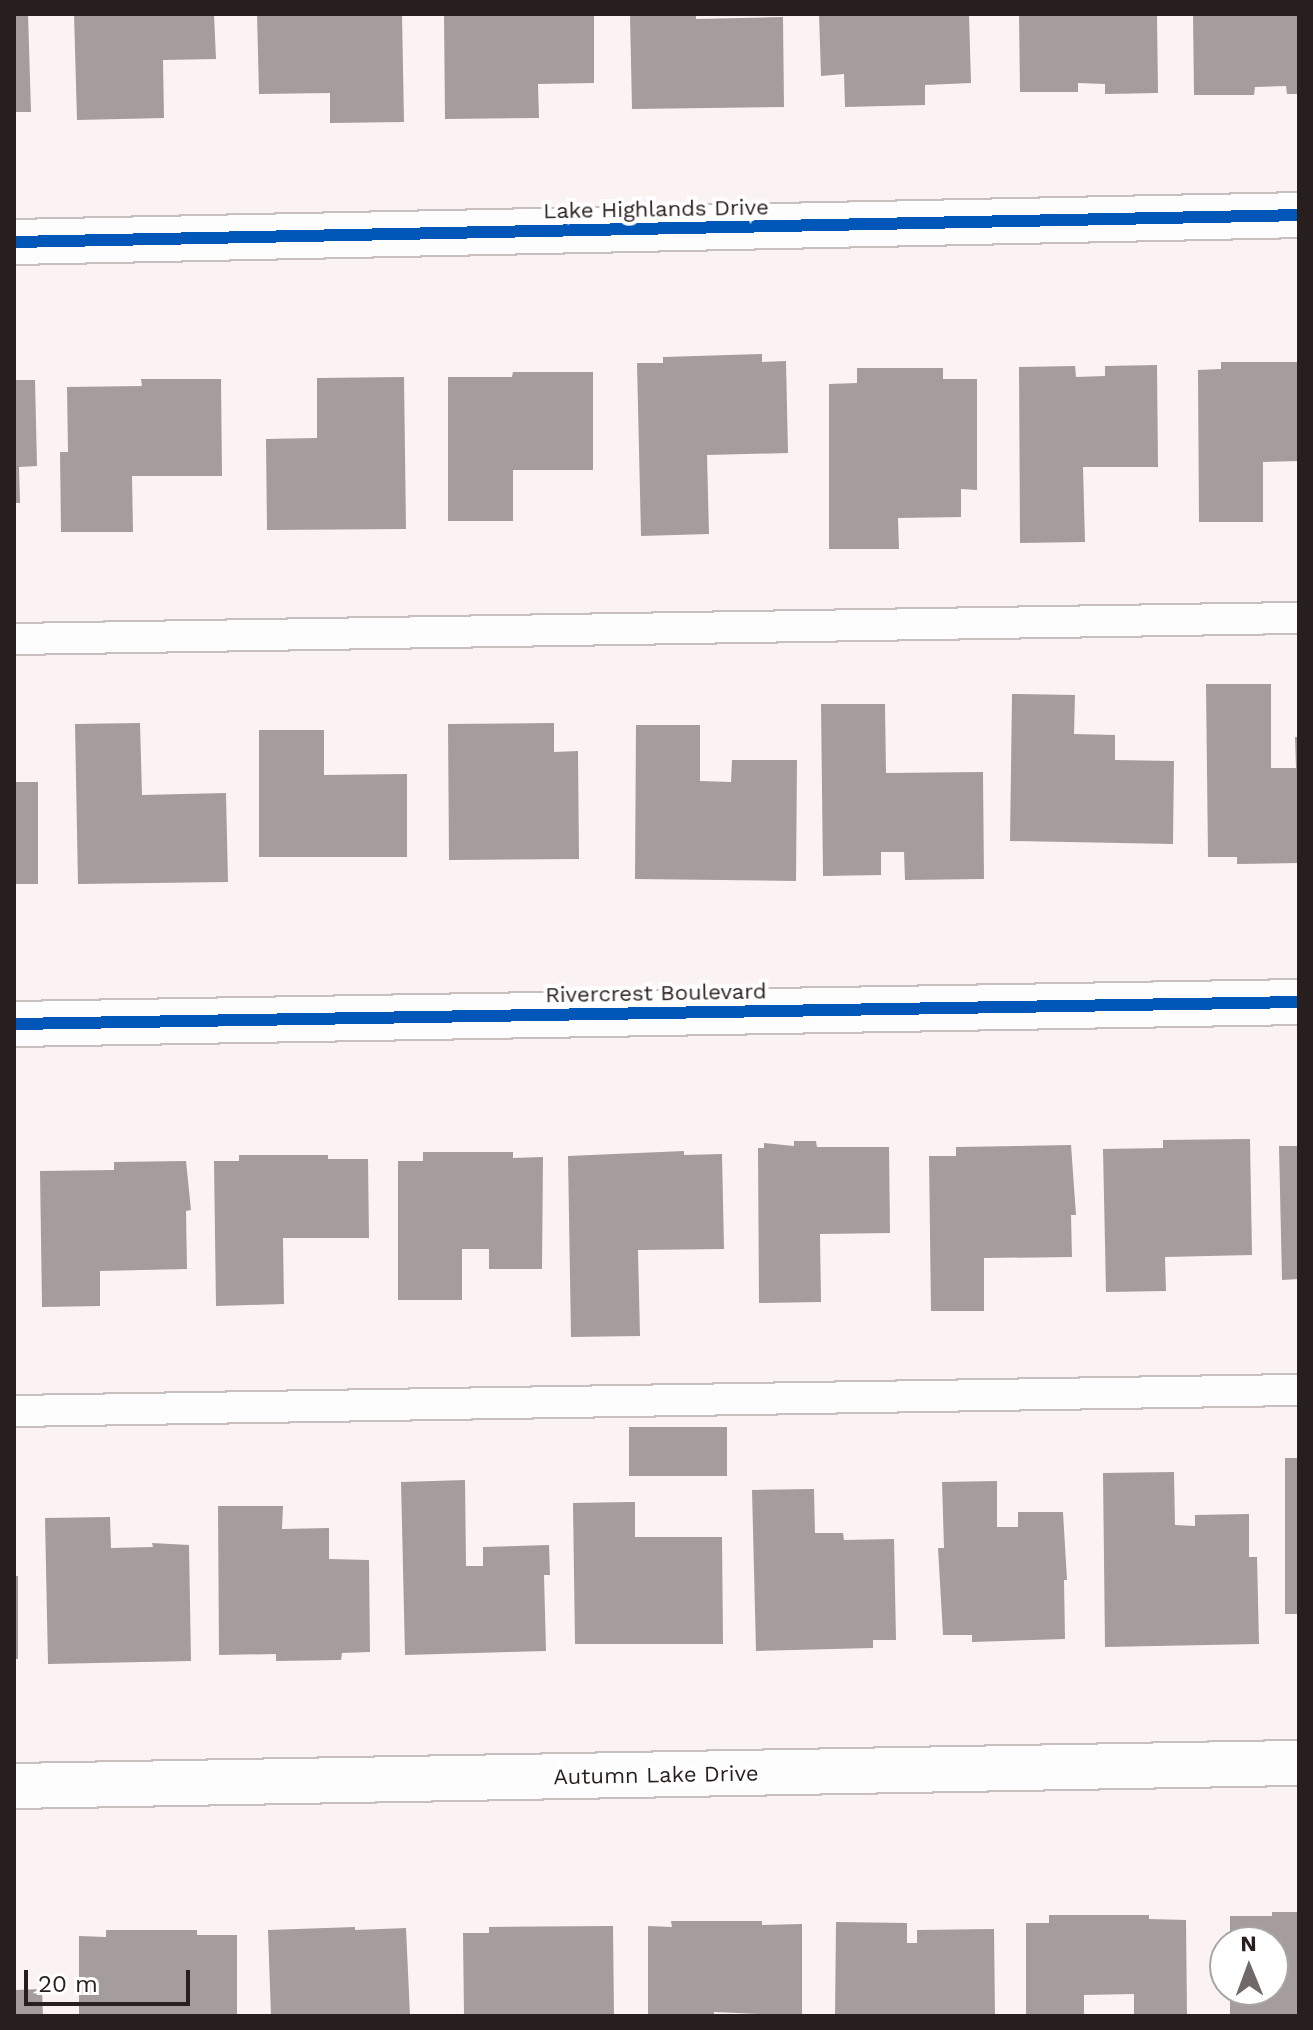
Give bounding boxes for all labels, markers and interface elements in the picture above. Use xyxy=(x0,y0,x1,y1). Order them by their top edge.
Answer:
street label: Lake Highlands Drive xyxy=(543,194,769,224)
street label: Rivercrest Boulevard xyxy=(545,978,767,1008)
street label: Autumn Lake Drive xyxy=(553,1760,759,1790)
north arrow xyxy=(1209,1926,1289,2006)
text: N xyxy=(1240,1931,1257,1956)
scale bar xyxy=(28,1954,194,2004)
text: 20 m xyxy=(38,1970,98,1998)

